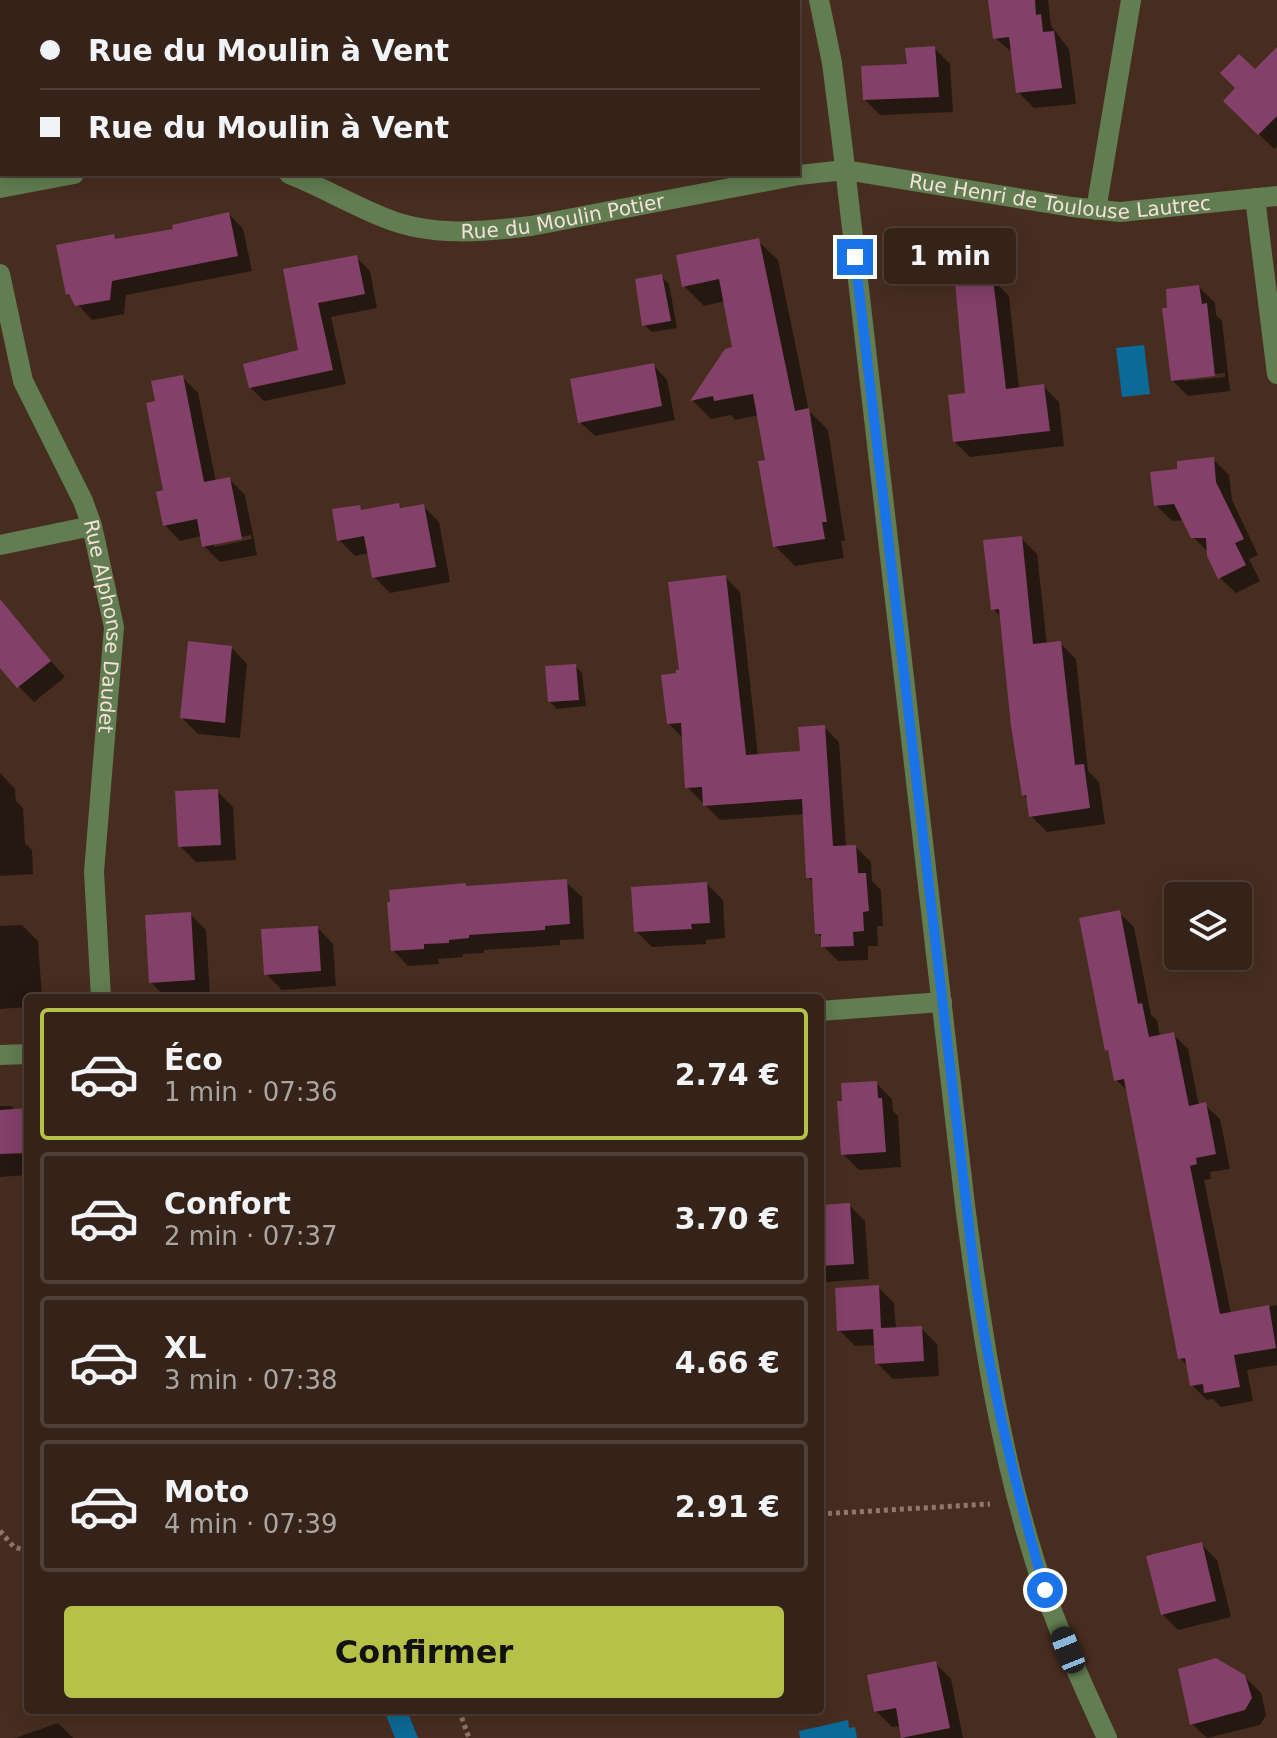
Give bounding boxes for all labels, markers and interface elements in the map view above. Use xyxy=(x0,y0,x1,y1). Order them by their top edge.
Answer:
text: Rue du Moulin à Vent xyxy=(88,33,449,68)
text: Rue du Moulin à Vent xyxy=(88,110,449,145)
street label: Rue Henri de Toulouse Lautrec xyxy=(907,169,1212,224)
street label: Rue du Moulin Potier xyxy=(461,189,667,243)
callout: 1 min xyxy=(883,229,1015,285)
route end xyxy=(837,239,873,275)
text: 1 min xyxy=(909,241,991,271)
street label: Rue Alphonse Daudet xyxy=(79,517,127,734)
map controls xyxy=(1164,882,1252,970)
button: layers xyxy=(1164,882,1252,970)
icon: car xyxy=(68,1038,140,1110)
text: Éco xyxy=(164,1042,223,1077)
text: 2.74 € xyxy=(675,1057,780,1092)
text: 1 min · 07:36 xyxy=(164,1077,338,1107)
icon: car xyxy=(68,1182,140,1254)
text: Confort xyxy=(164,1186,291,1221)
text: 3.70 € xyxy=(675,1201,780,1236)
text: 2 min · 07:37 xyxy=(164,1221,338,1251)
icon: car xyxy=(68,1326,140,1398)
text: XL xyxy=(164,1330,206,1365)
text: 4.66 € xyxy=(675,1345,780,1380)
text: 3 min · 07:38 xyxy=(164,1365,338,1395)
icon: car xyxy=(68,1470,140,1542)
text: Moto xyxy=(164,1474,249,1509)
text: 2.91 € xyxy=(675,1489,780,1524)
text: 4 min · 07:39 xyxy=(164,1509,338,1539)
route start xyxy=(1027,1572,1063,1608)
button: Confirmer xyxy=(64,1606,784,1698)
car xyxy=(1048,1623,1088,1677)

